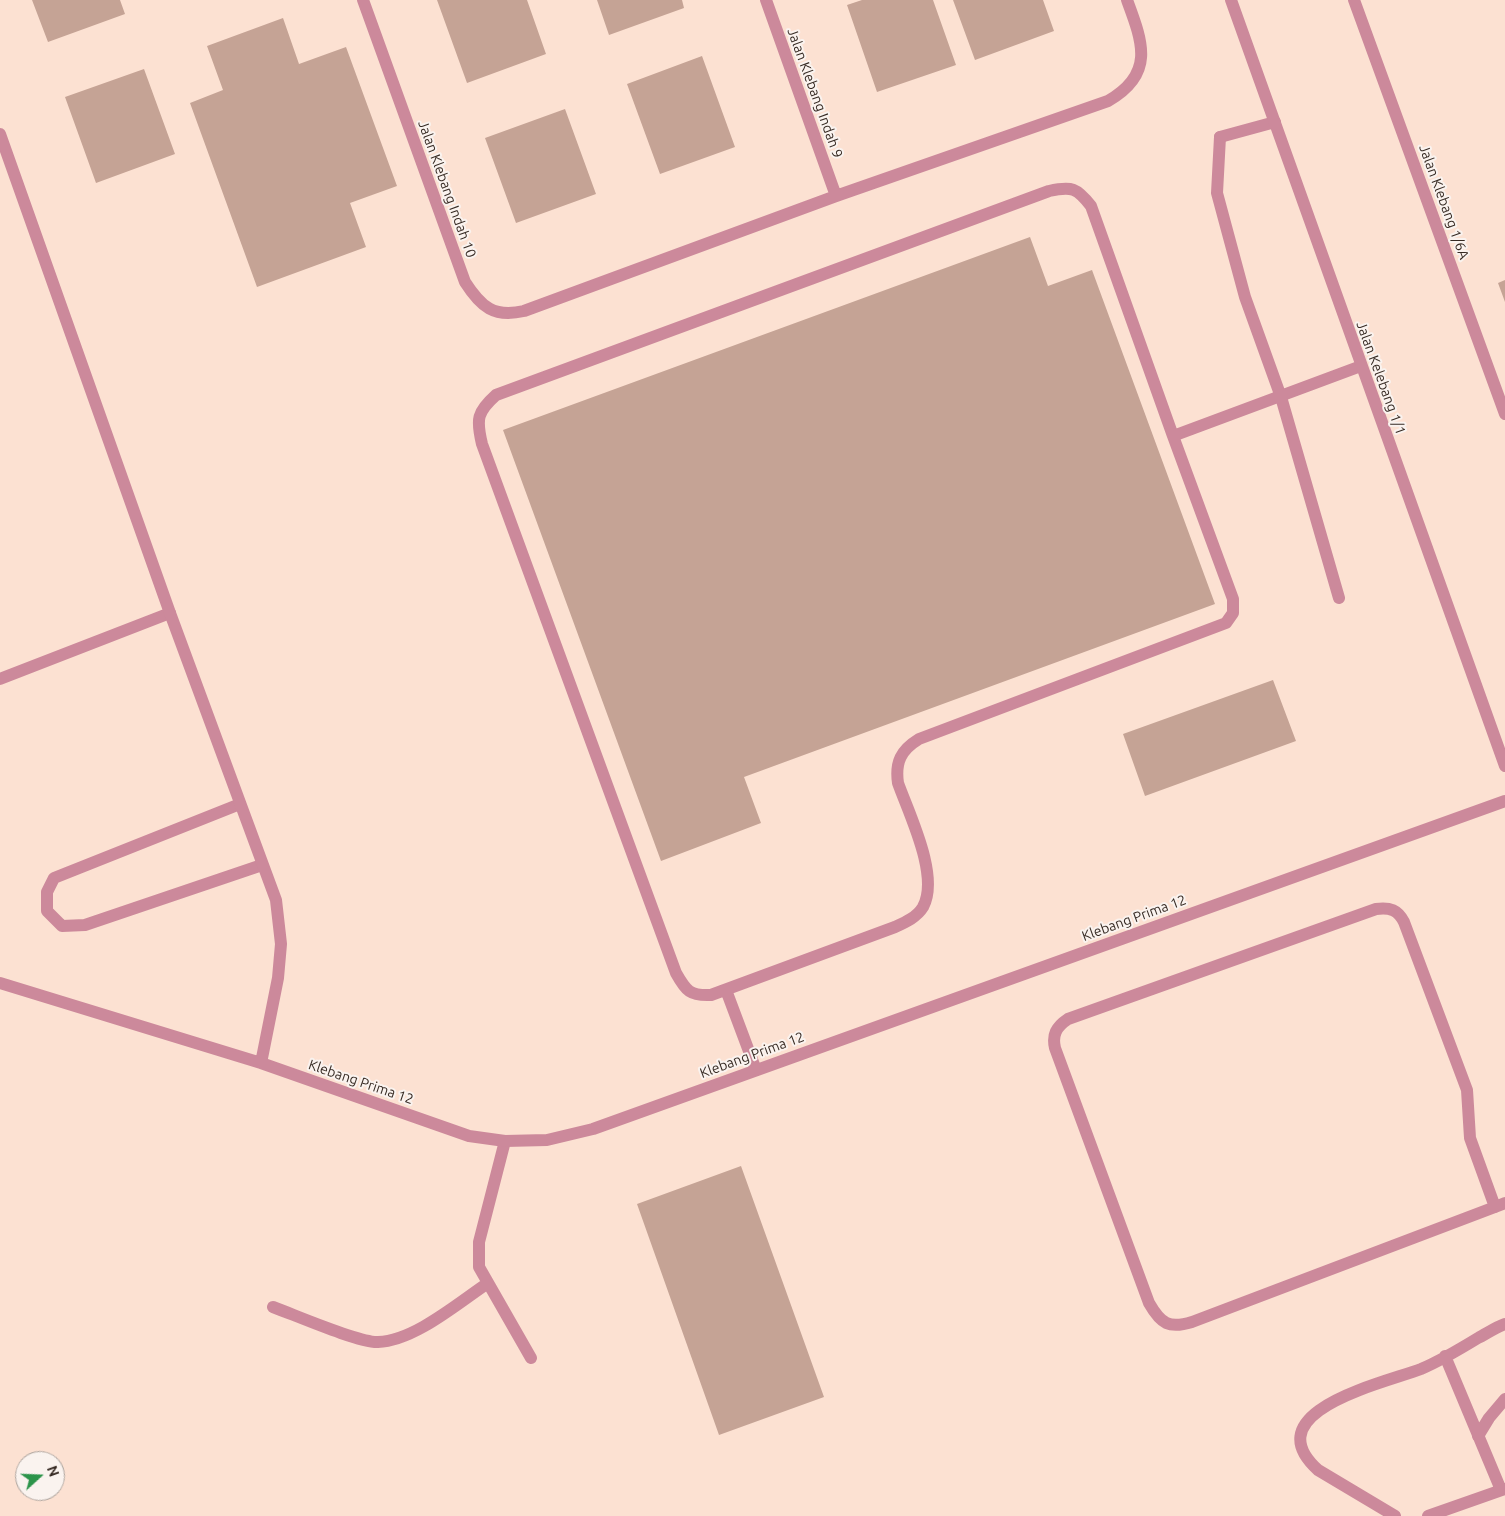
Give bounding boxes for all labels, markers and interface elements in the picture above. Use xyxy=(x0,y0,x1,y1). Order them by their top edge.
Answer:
street label: Jalan Klebang Indah 9 xyxy=(784,26,846,160)
street label: Jalan Klebang Indah 10 xyxy=(414,118,480,260)
street label: Jalan Klebang 1/6A xyxy=(1415,142,1473,262)
street label: Jalan Kelebang 1/1 xyxy=(1353,319,1409,437)
street label: Klebang Prima 12 xyxy=(1079,891,1189,945)
street label: Klebang Prima 12 xyxy=(697,1028,807,1082)
street label: Klebang Prima 12 xyxy=(306,1056,416,1108)
north arrow xyxy=(15,1451,65,1501)
text: N xyxy=(44,1464,62,1479)

